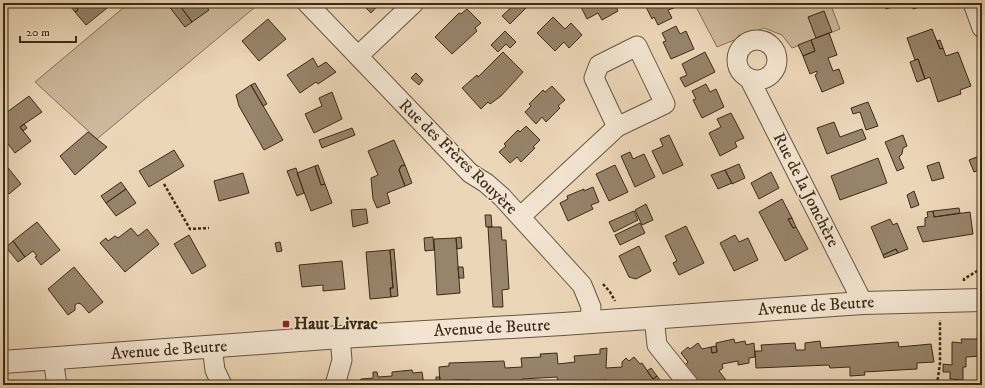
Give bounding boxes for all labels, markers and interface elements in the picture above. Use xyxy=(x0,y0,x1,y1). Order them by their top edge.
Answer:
scale bar xyxy=(20,18,76,44)
text: 20 m xyxy=(26,25,50,40)
street label: Rue des Frères Rouyère xyxy=(394,95,522,219)
street label: Rue de la Jonchère xyxy=(768,129,844,251)
street label: Avenue de Beutre xyxy=(757,291,875,321)
place label: Haut Livrac xyxy=(294,313,378,335)
street label: Avenue de Beutre xyxy=(433,314,551,342)
marker: Haut Livrac xyxy=(281,319,291,329)
street label: Avenue de Beutre xyxy=(110,335,228,365)

